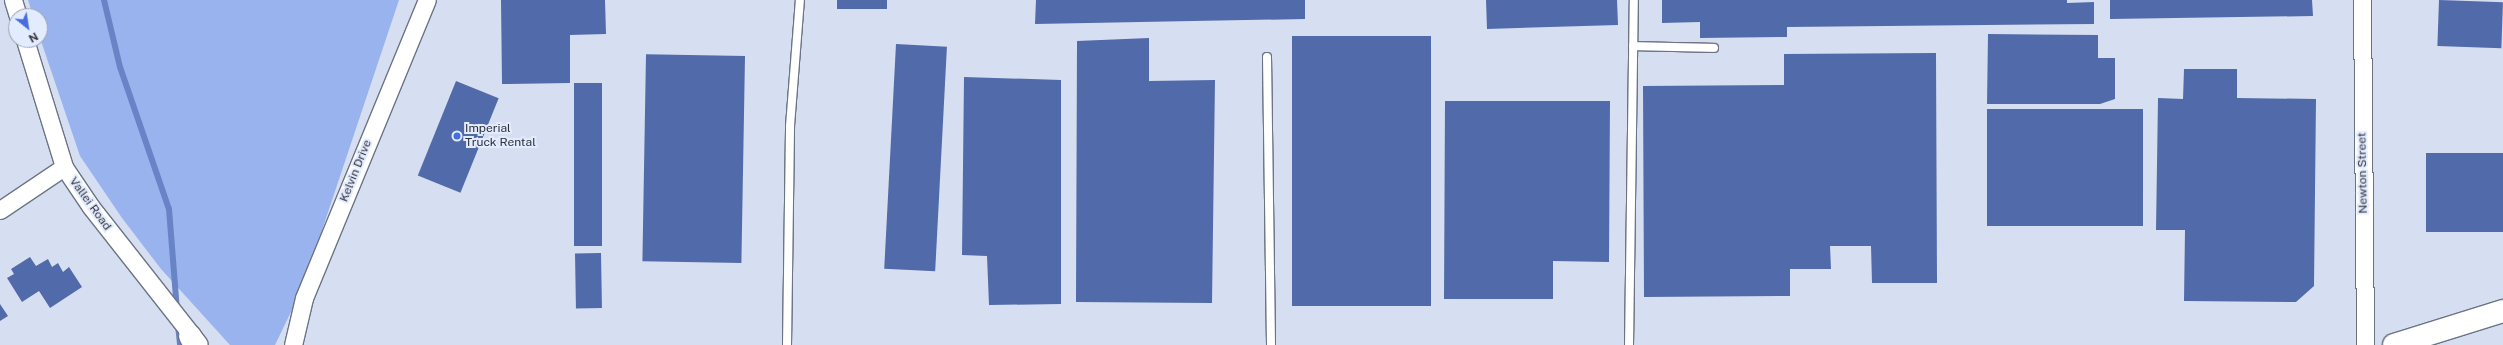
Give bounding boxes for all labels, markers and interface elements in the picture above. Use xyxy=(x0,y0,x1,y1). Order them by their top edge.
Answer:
north arrow xyxy=(8,8,48,48)
text: N xyxy=(27,30,40,45)
place label: Imperial Truck Rental xyxy=(465,122,536,150)
marker: Imperial Truck Rental xyxy=(452,131,462,141)
street label: Newton Street xyxy=(2355,132,2371,214)
street label: Kelvin Drive xyxy=(337,138,375,204)
street label: Vallei Road xyxy=(66,175,114,233)

